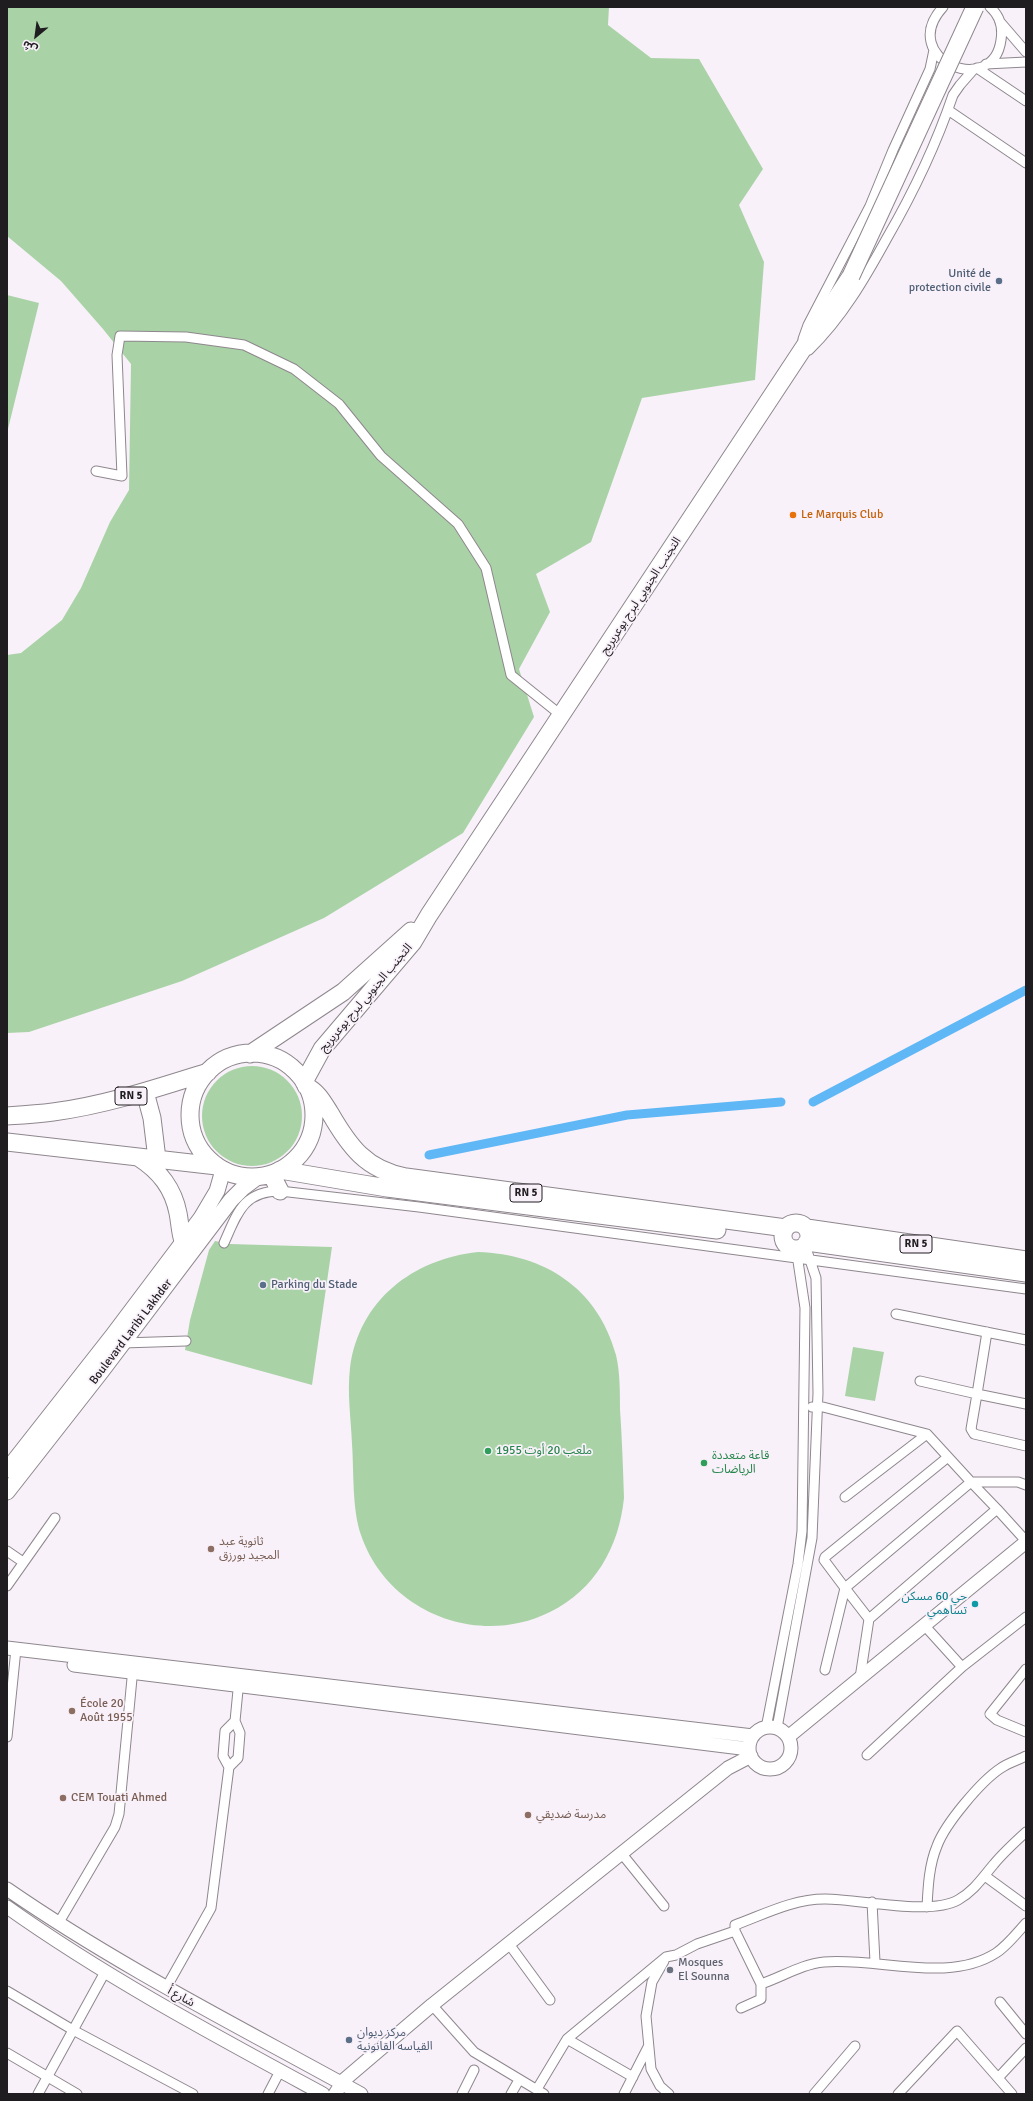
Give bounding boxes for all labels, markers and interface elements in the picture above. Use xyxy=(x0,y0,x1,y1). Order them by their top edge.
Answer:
north arrow xyxy=(16,16,56,56)
text: ش xyxy=(20,38,40,56)
place label: Unité de protection civile xyxy=(909,267,991,295)
marker: Unité de protection civile xyxy=(994,276,1004,286)
place label: Le Marquis Club xyxy=(801,508,883,522)
marker: Le Marquis Club xyxy=(788,510,798,520)
street label: التجنب الجنوبي لبرج بوعريريج xyxy=(598,535,684,657)
street label: التجنب الجنوبي لبرج بوعريريج xyxy=(316,941,416,1055)
road number: RN 5 xyxy=(115,1087,147,1105)
road number: RN 5 xyxy=(510,1184,542,1202)
road number: RN 5 xyxy=(900,1235,932,1253)
street label: Boulevard Laribi Lakhder xyxy=(87,1277,175,1387)
place label: Parking du Stade xyxy=(271,1278,358,1292)
marker: Parking du Stade xyxy=(258,1280,268,1290)
place label: ملعب 20 أوت 1955 xyxy=(496,1444,592,1458)
marker: ملعب 20 أوت 1955 xyxy=(483,1446,493,1456)
place label: قاعة متعددة الرياضات xyxy=(712,1449,769,1477)
marker: قاعة متعددة الرياضات xyxy=(699,1458,709,1468)
place label: ثانوية عبد المجيد بورزق xyxy=(219,1535,280,1563)
marker: ثانوية عبد المجيد بورزق xyxy=(206,1544,216,1554)
place label: حي 60 مسكن تساهمي xyxy=(902,1590,967,1618)
marker: حي 60 مسكن تساهمي xyxy=(970,1599,980,1609)
place label: École 20 Août 1955 xyxy=(80,1697,133,1725)
marker: École 20 Août 1955 xyxy=(67,1706,77,1716)
place label: CEM Touati Ahmed xyxy=(71,1791,167,1805)
marker: CEM Touati Ahmed xyxy=(58,1793,68,1803)
place label: مدرسة ضديقي xyxy=(536,1808,606,1822)
marker: مدرسة ضديقي xyxy=(523,1810,533,1820)
place label: Mosques El Sounna xyxy=(678,1956,730,1984)
marker: Mosques El Sounna xyxy=(665,1965,675,1975)
street label: شارع أ xyxy=(165,1984,197,2010)
place label: مركز ديوان القياسه القانونية xyxy=(357,2026,433,2054)
marker: مركز ديوان القياسه القانونية xyxy=(344,2035,354,2045)

